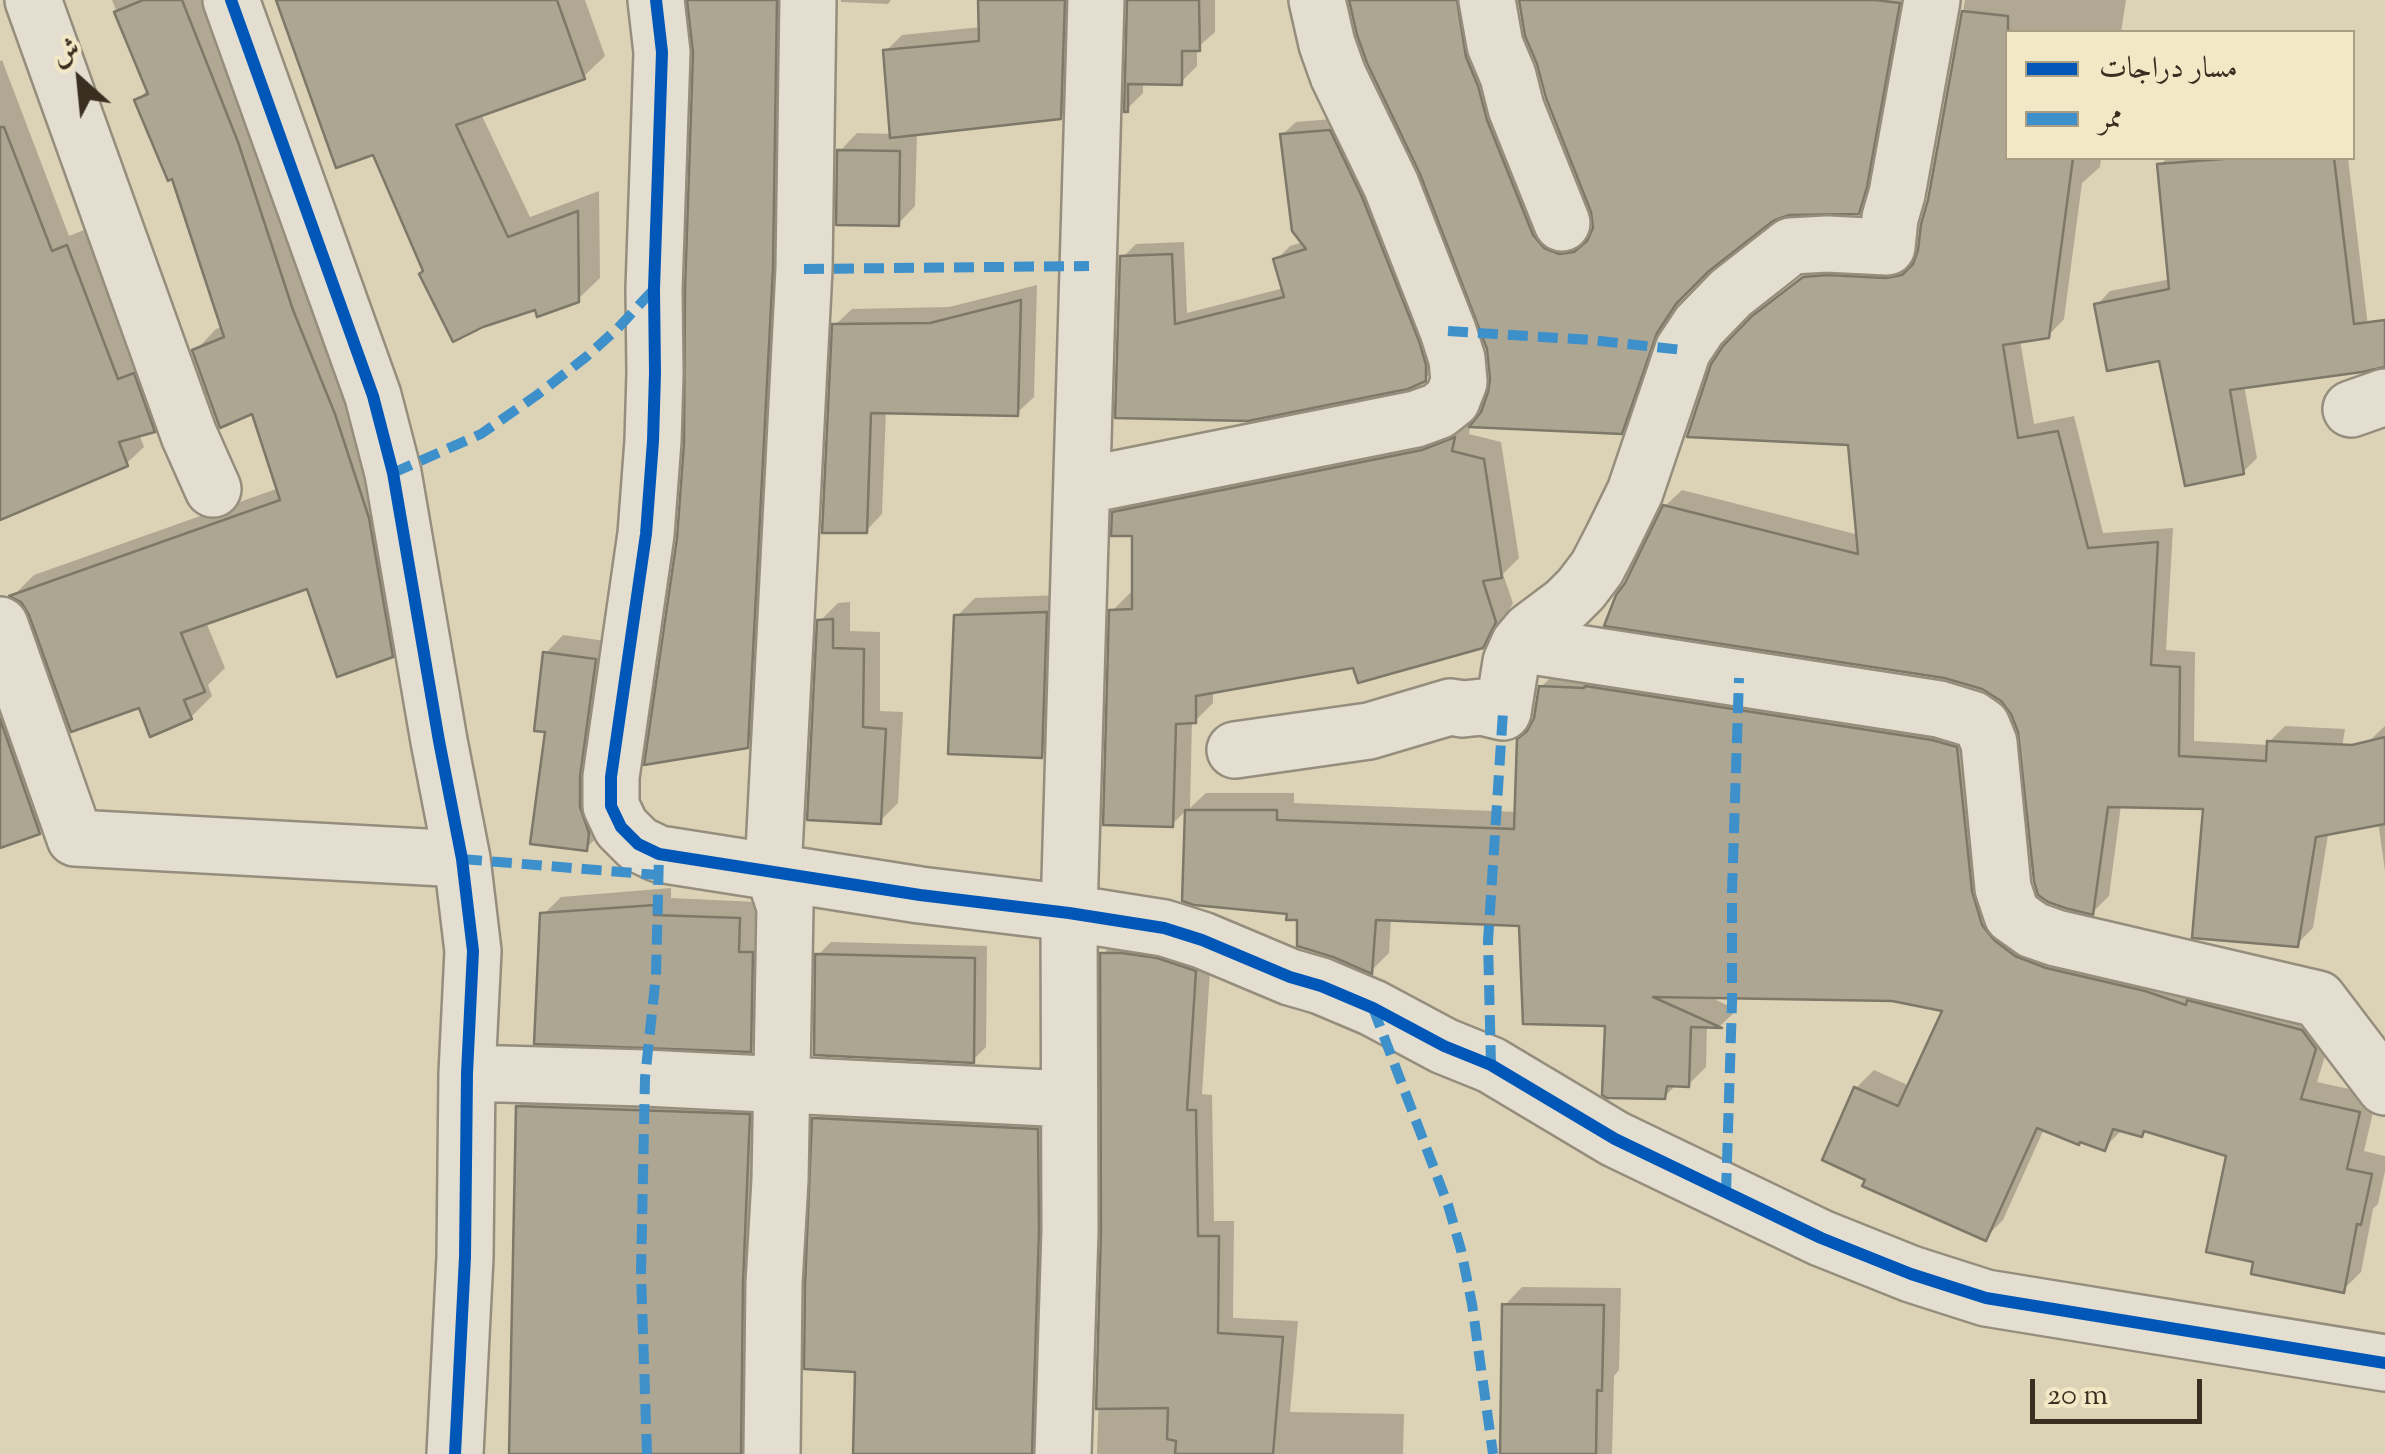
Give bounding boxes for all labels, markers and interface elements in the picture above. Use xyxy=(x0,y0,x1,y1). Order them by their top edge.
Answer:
text: ش xyxy=(45,29,88,77)
north arrow xyxy=(30,30,130,130)
legend xyxy=(2005,30,2355,160)
text: مسار دراجات xyxy=(2099,48,2238,91)
text: ممر xyxy=(2099,98,2123,141)
scale bar xyxy=(2035,1359,2208,1421)
text: 20 m xyxy=(2047,1375,2108,1418)

